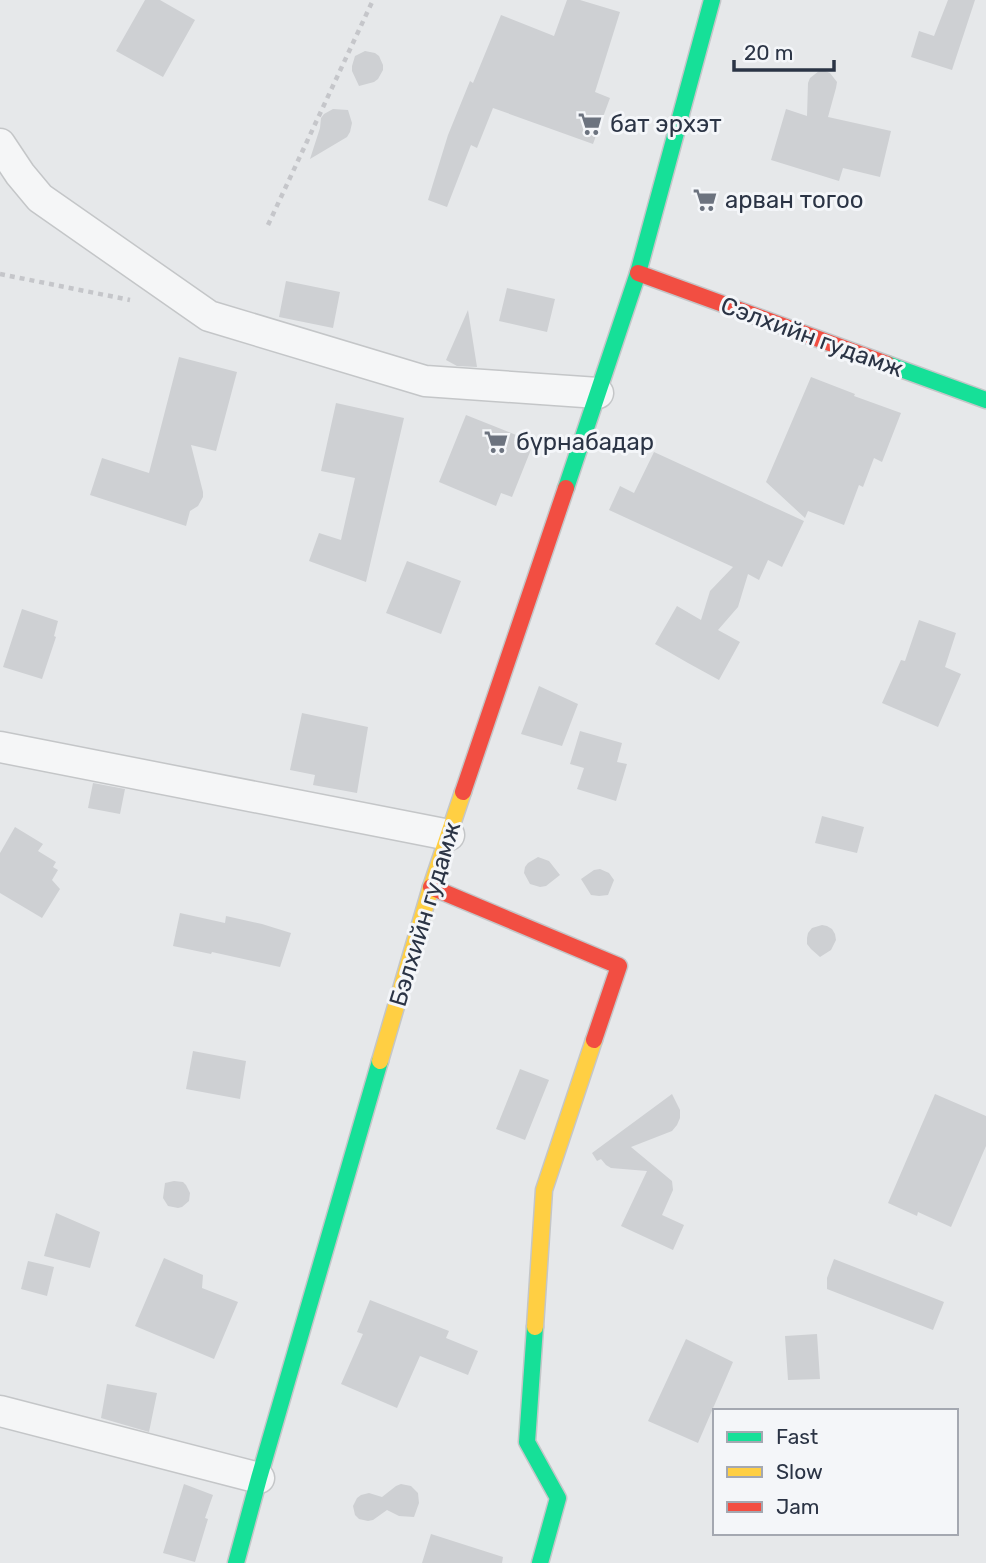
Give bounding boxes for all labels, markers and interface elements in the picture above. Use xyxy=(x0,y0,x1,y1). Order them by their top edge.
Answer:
scale bar xyxy=(734,28,834,72)
text: 20 m xyxy=(744,40,793,65)
supermarket icon: бат эрхэт xyxy=(576,110,604,138)
place label: бат эрхэт xyxy=(610,110,721,138)
supermarket icon: арван тогоо xyxy=(691,186,719,214)
place label: арван тогоо xyxy=(725,186,863,214)
street label: Сэлхийн гудамж xyxy=(717,291,907,383)
supermarket icon: бүрнабадар xyxy=(482,428,510,456)
place label: бүрнабадар xyxy=(516,428,654,456)
street label: Бэлхийн гудамж xyxy=(384,818,466,1010)
legend xyxy=(713,1409,958,1535)
text: Fast xyxy=(776,1424,818,1449)
text: Slow xyxy=(776,1459,823,1484)
text: Jam xyxy=(776,1494,820,1519)

